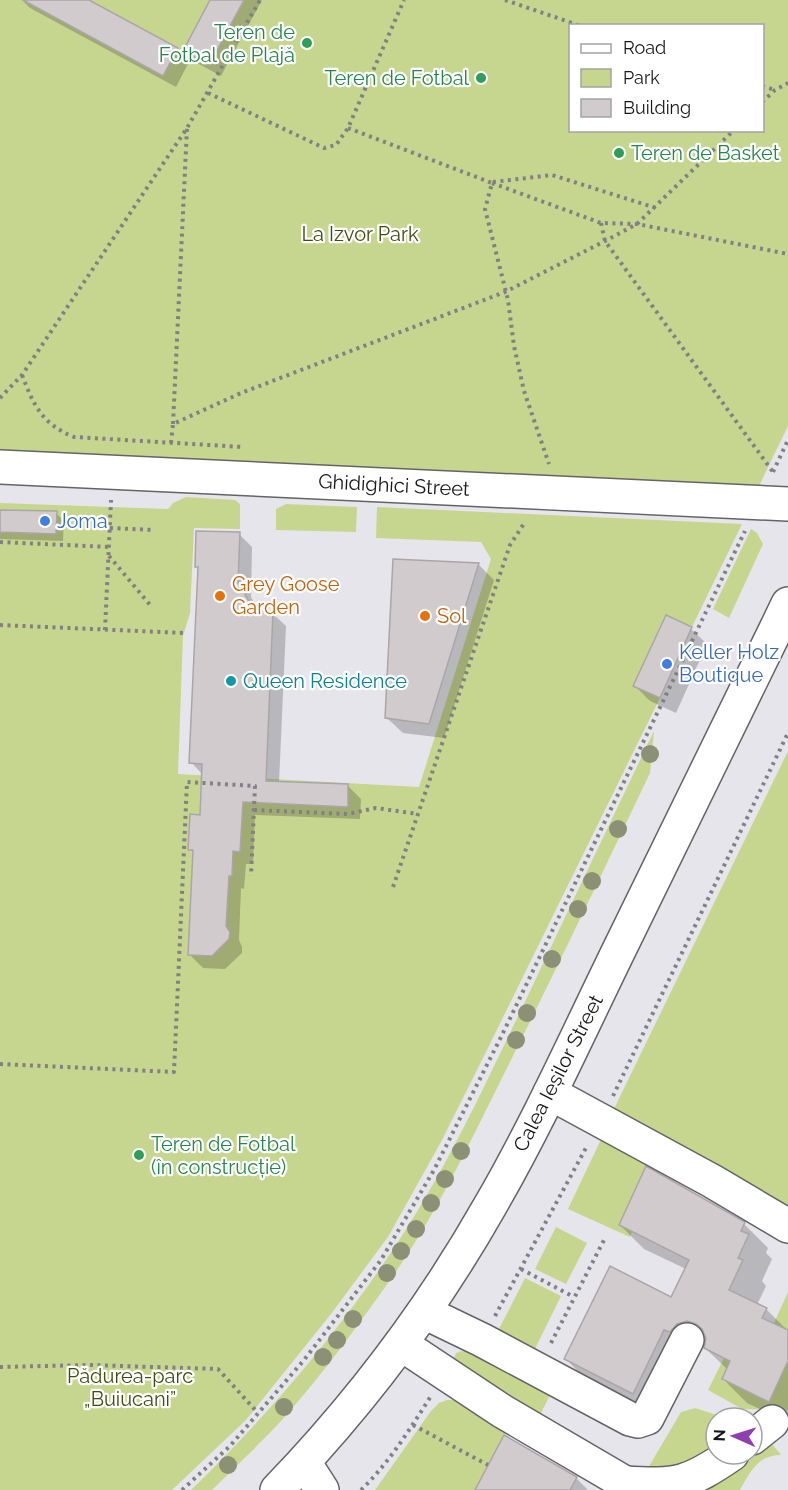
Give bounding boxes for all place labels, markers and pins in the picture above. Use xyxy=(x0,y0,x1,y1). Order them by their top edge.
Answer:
place label: Teren de Fotbal de Plajă xyxy=(159,20,295,67)
marker: Teren de Fotbal de Plajă xyxy=(300,36,314,50)
place label: Teren de Fotbal xyxy=(325,66,470,90)
marker: Teren de Fotbal xyxy=(474,71,488,85)
place label: Teren de Basket xyxy=(631,141,780,165)
marker: Teren de Basket xyxy=(612,146,626,160)
place label: Joma xyxy=(57,509,108,533)
marker: Joma xyxy=(38,514,52,528)
place label: Grey Goose Garden xyxy=(232,572,340,619)
marker: Grey Goose Garden xyxy=(213,589,227,603)
place label: Sol xyxy=(437,604,467,628)
marker: Sol xyxy=(418,609,432,623)
place label: Keller Holz Boutique xyxy=(679,640,779,687)
marker: Keller Holz Boutique xyxy=(660,657,674,671)
place label: Queen Residence xyxy=(243,669,407,693)
marker: Queen Residence xyxy=(224,674,238,688)
place label: Teren de Fotbal (în construcție) xyxy=(151,1132,296,1179)
marker: Teren de Fotbal (în construcție) xyxy=(132,1148,146,1162)

